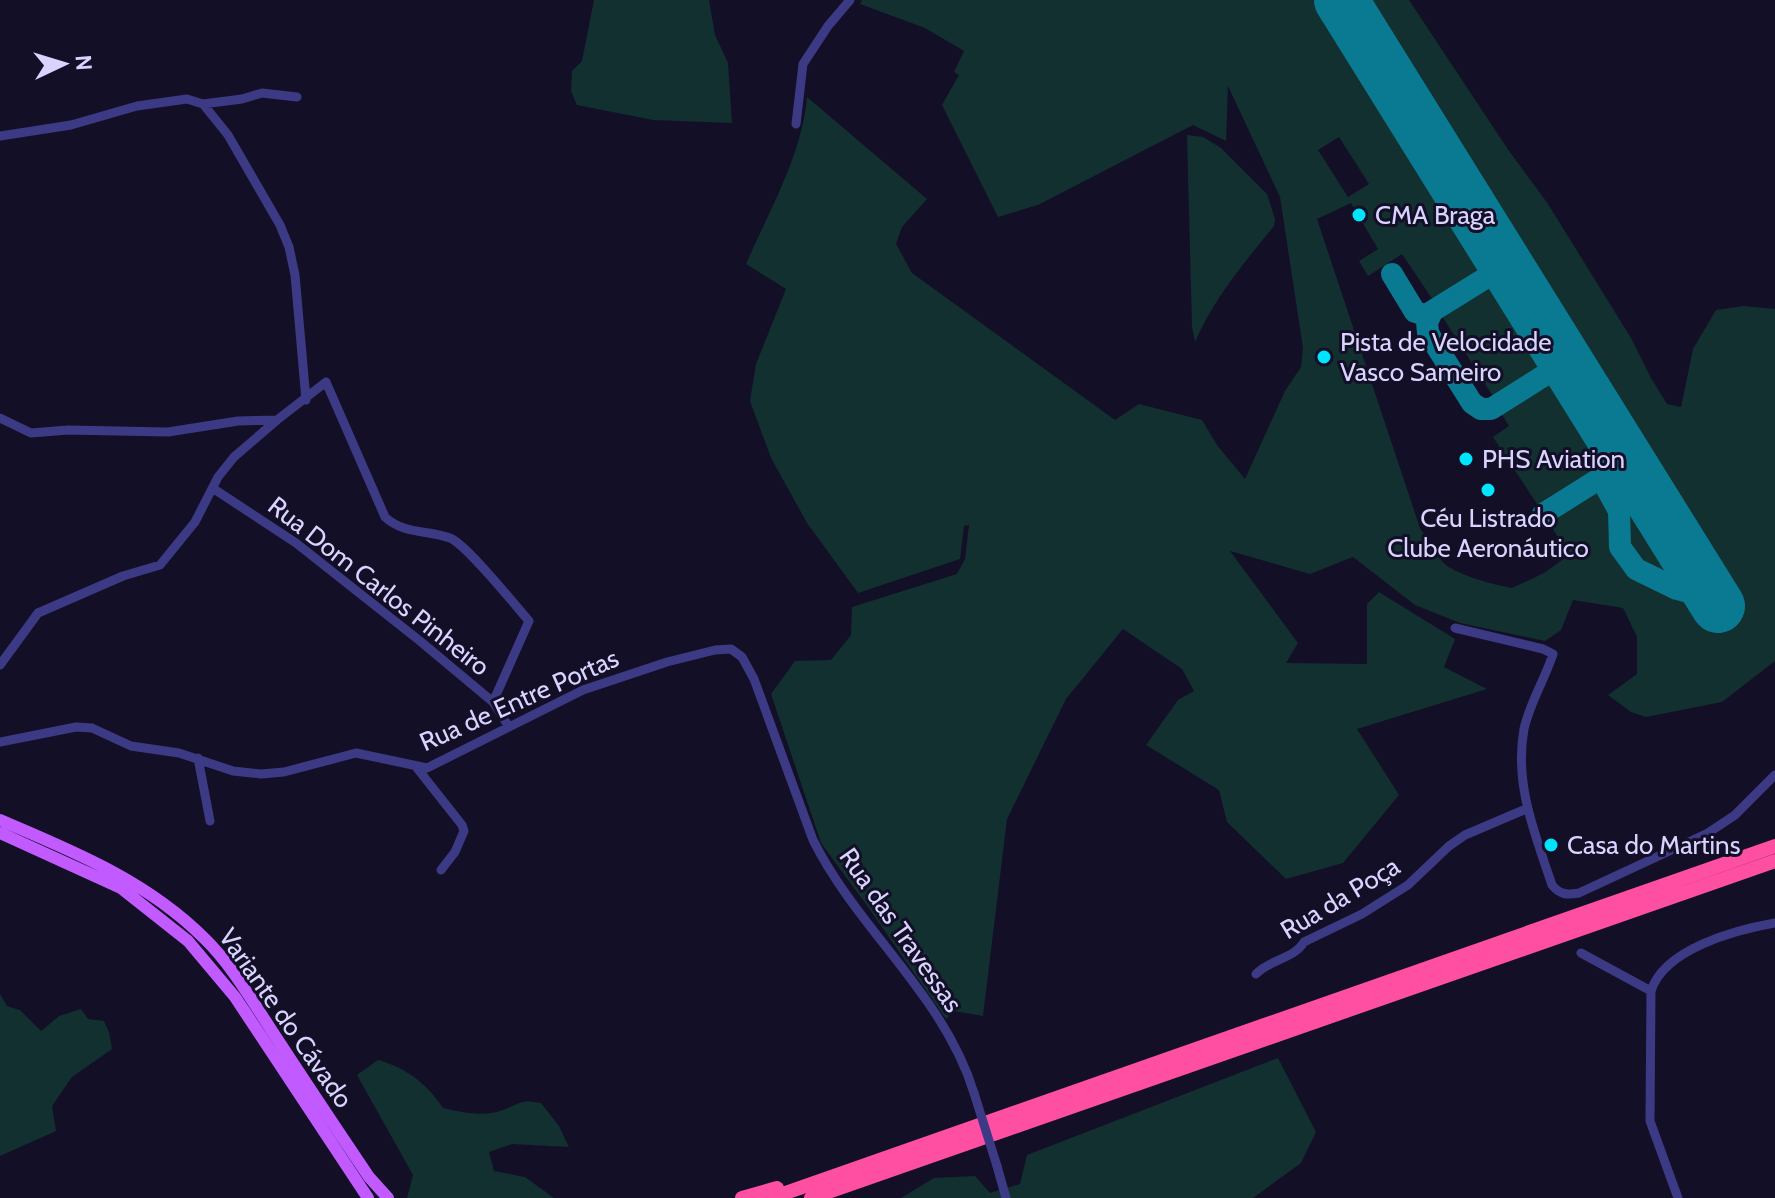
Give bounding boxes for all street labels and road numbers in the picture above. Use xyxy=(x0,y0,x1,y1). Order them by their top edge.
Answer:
street label: Rua Dom Carlos Pinheiro xyxy=(262,490,496,682)
street label: Rua de Entre Portas xyxy=(415,642,624,758)
street label: Rua das Travessas xyxy=(833,842,970,1018)
street label: Rua da Poça xyxy=(1275,850,1406,946)
street label: Variante do Cávado xyxy=(212,922,360,1114)

